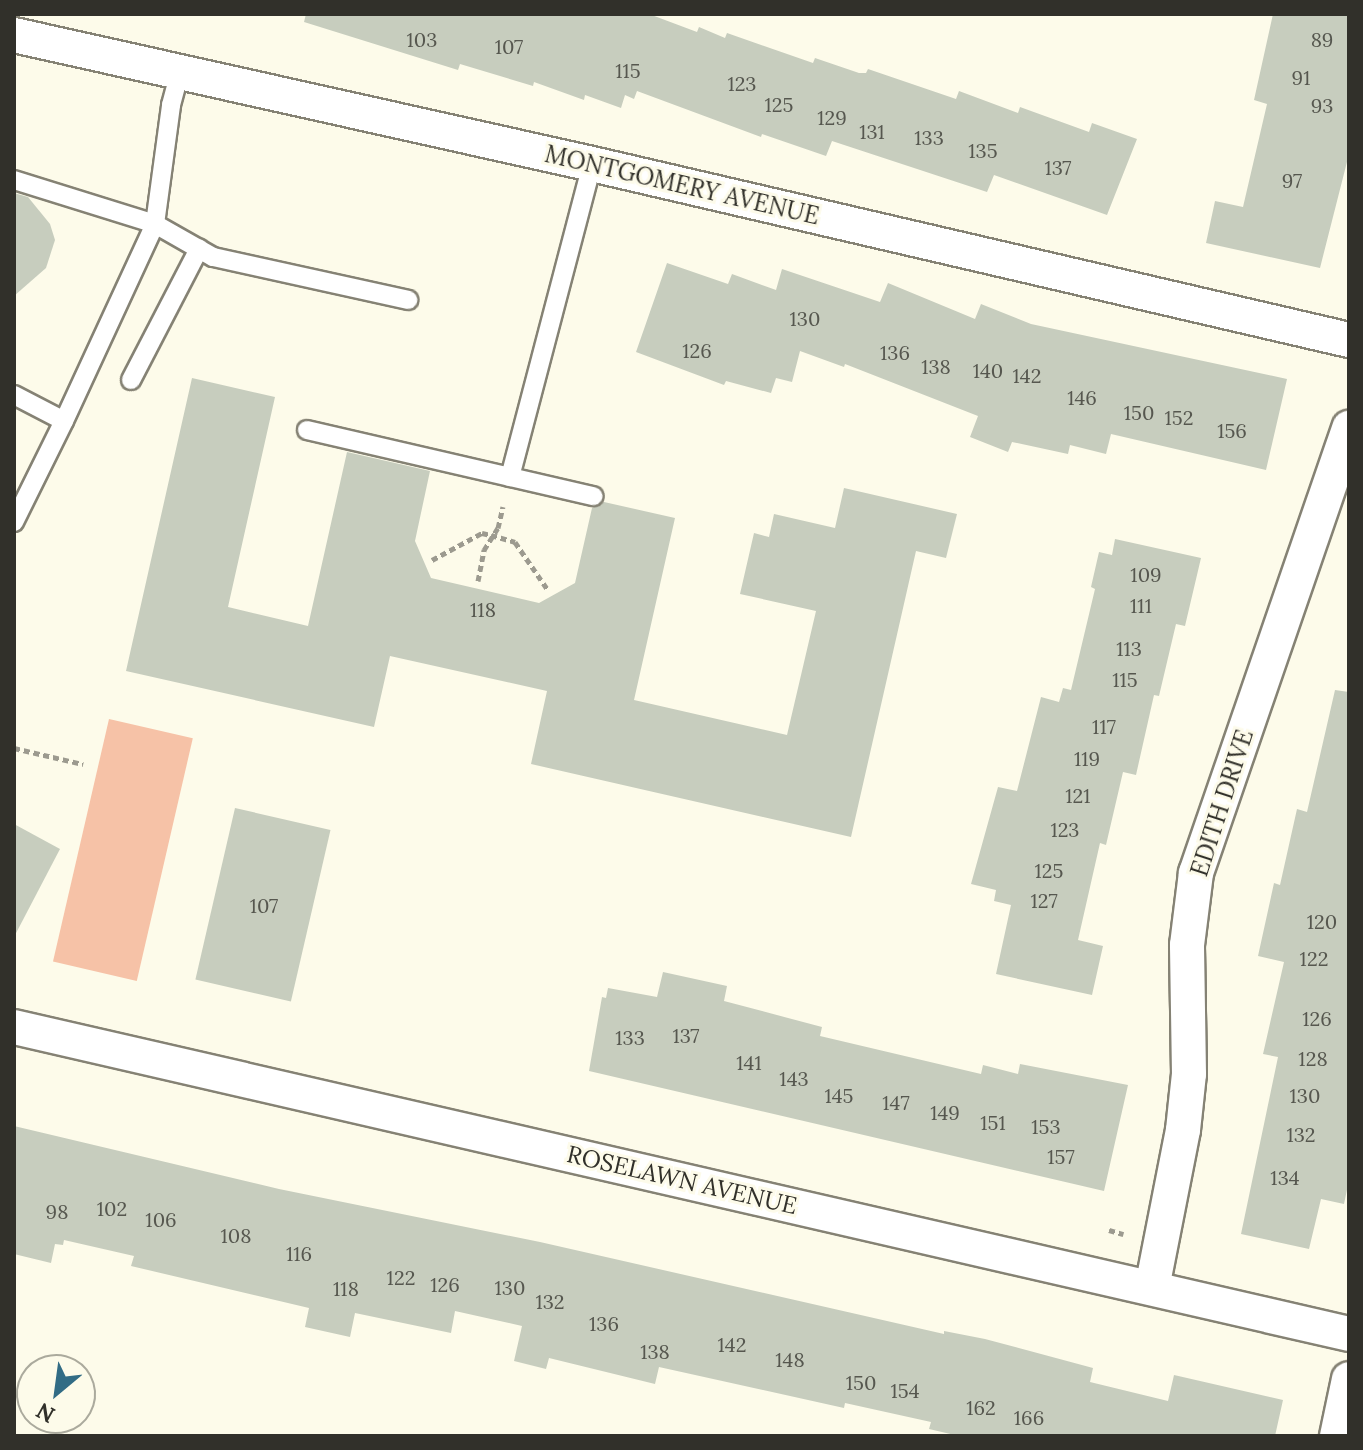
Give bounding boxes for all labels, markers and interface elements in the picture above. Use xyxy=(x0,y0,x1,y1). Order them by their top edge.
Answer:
house number: 103 xyxy=(407,27,437,51)
house number: 89 xyxy=(1311,27,1333,51)
house number: 107 xyxy=(495,34,523,58)
house number: 115 xyxy=(615,58,641,82)
house number: 91 xyxy=(1292,65,1310,89)
house number: 123 xyxy=(728,71,756,95)
house number: 125 xyxy=(765,92,793,116)
house number: 93 xyxy=(1311,93,1333,117)
house number: 129 xyxy=(817,105,847,129)
house number: 131 xyxy=(859,119,885,143)
house number: 133 xyxy=(914,125,944,149)
house number: 135 xyxy=(968,138,998,162)
street label: MONTGOMERY AVENUE xyxy=(542,139,822,231)
house number: 137 xyxy=(1044,155,1072,179)
house number: 97 xyxy=(1282,168,1302,192)
house number: 130 xyxy=(790,306,820,330)
house number: 126 xyxy=(682,338,712,362)
house number: 136 xyxy=(880,340,910,364)
house number: 138 xyxy=(921,354,951,378)
house number: 140 xyxy=(973,358,1003,382)
house number: 142 xyxy=(1013,363,1041,387)
house number: 146 xyxy=(1067,385,1097,409)
house number: 150 xyxy=(1124,400,1154,424)
house number: 152 xyxy=(1165,405,1193,429)
house number: 156 xyxy=(1217,418,1247,442)
house number: 109 xyxy=(1130,562,1162,586)
house number: 111 xyxy=(1130,593,1152,617)
house number: 118 xyxy=(470,597,496,621)
house number: 113 xyxy=(1116,636,1142,660)
house number: 115 xyxy=(1112,667,1138,691)
house number: 117 xyxy=(1092,714,1116,738)
street label: EDITH DRIVE xyxy=(1185,726,1259,880)
house number: 119 xyxy=(1074,746,1100,770)
house number: 121 xyxy=(1065,783,1091,807)
house number: 123 xyxy=(1051,817,1079,841)
house number: 125 xyxy=(1035,858,1063,882)
house number: 127 xyxy=(1030,888,1058,912)
house number: 107 xyxy=(250,893,278,917)
house number: 120 xyxy=(1307,909,1337,933)
house number: 122 xyxy=(1300,946,1328,970)
house number: 126 xyxy=(1302,1006,1332,1030)
house number: 137 xyxy=(672,1023,700,1047)
house number: 133 xyxy=(615,1025,645,1049)
house number: 128 xyxy=(1298,1046,1328,1070)
house number: 141 xyxy=(736,1050,762,1074)
house number: 143 xyxy=(779,1066,809,1090)
house number: 145 xyxy=(824,1083,854,1107)
house number: 130 xyxy=(1290,1083,1320,1107)
house number: 147 xyxy=(882,1090,910,1114)
house number: 149 xyxy=(930,1100,960,1124)
house number: 151 xyxy=(980,1110,1006,1134)
house number: 153 xyxy=(1031,1114,1061,1138)
house number: 132 xyxy=(1286,1122,1316,1146)
street label: ROSELAWN AVENUE xyxy=(564,1140,800,1220)
house number: 157 xyxy=(1047,1144,1075,1168)
house number: 134 xyxy=(1270,1165,1300,1189)
house number: 102 xyxy=(97,1196,127,1220)
house number: 98 xyxy=(46,1199,68,1223)
house number: 106 xyxy=(145,1207,177,1231)
house number: 108 xyxy=(221,1223,251,1247)
house number: 116 xyxy=(286,1241,312,1265)
house number: 122 xyxy=(387,1265,415,1289)
house number: 126 xyxy=(430,1272,460,1296)
house number: 130 xyxy=(495,1275,525,1299)
house number: 118 xyxy=(333,1276,359,1300)
house number: 132 xyxy=(535,1289,565,1313)
house number: 136 xyxy=(589,1311,619,1335)
house number: 142 xyxy=(718,1332,746,1356)
house number: 138 xyxy=(640,1339,670,1363)
house number: 148 xyxy=(775,1347,805,1371)
north arrow xyxy=(16,1354,96,1434)
house number: 150 xyxy=(846,1370,876,1394)
house number: 154 xyxy=(890,1378,920,1402)
house number: 162 xyxy=(966,1395,996,1419)
text: N xyxy=(31,1397,60,1430)
house number: 166 xyxy=(1014,1405,1044,1429)

